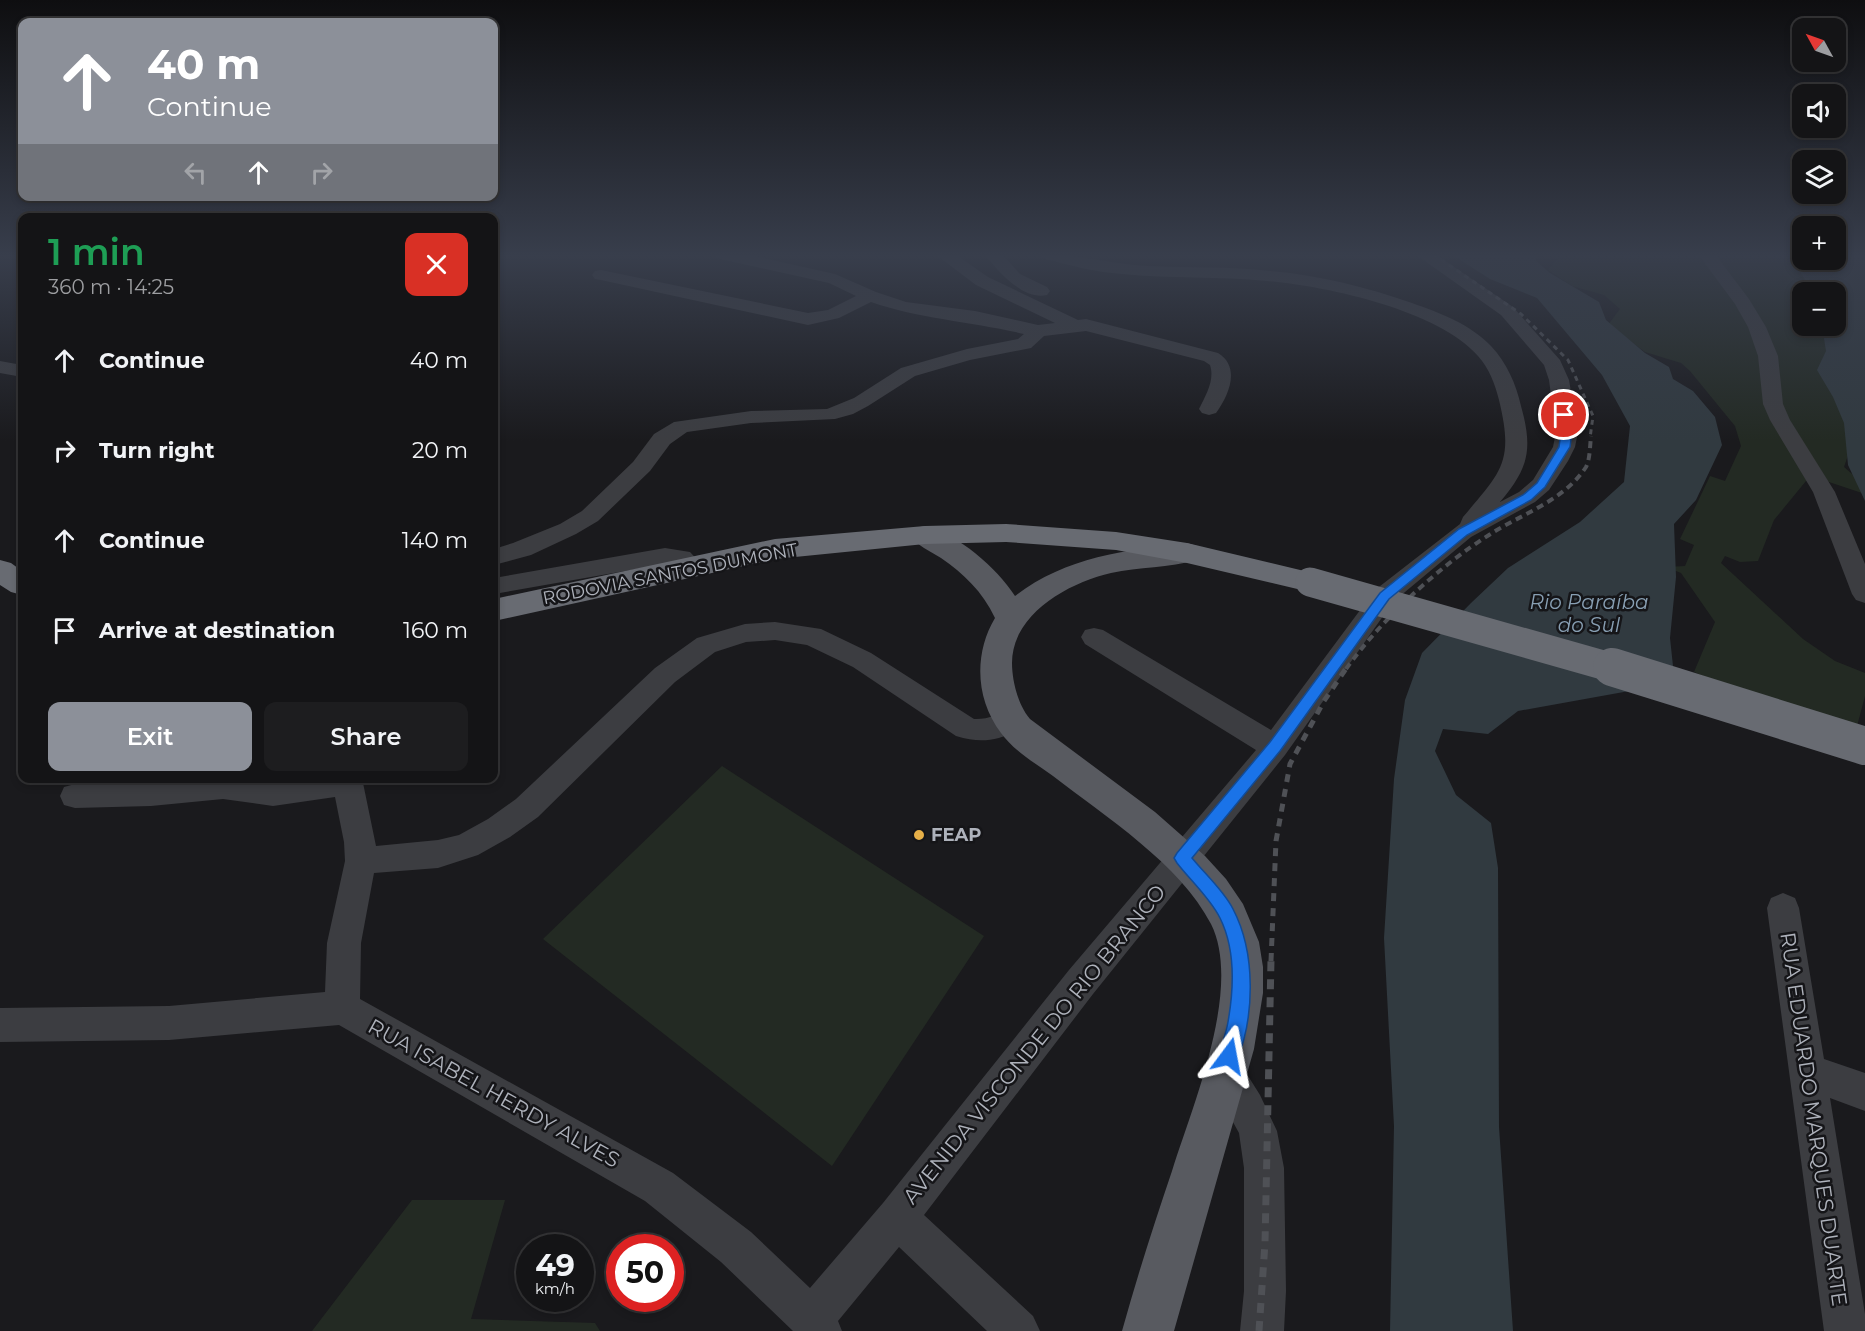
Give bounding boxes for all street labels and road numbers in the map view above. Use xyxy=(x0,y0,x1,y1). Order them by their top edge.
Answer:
street label: RODOVIA SANTOS DUMONT xyxy=(541,538,800,610)
street label: AVENIDA VISCONDE DO RIO BRANCO xyxy=(897,879,1171,1209)
street label: RUA EDUARDO MARQUES DUARTE xyxy=(1775,930,1853,1308)
street label: RUA ISABEL HERDY ALVES xyxy=(364,1013,624,1173)

